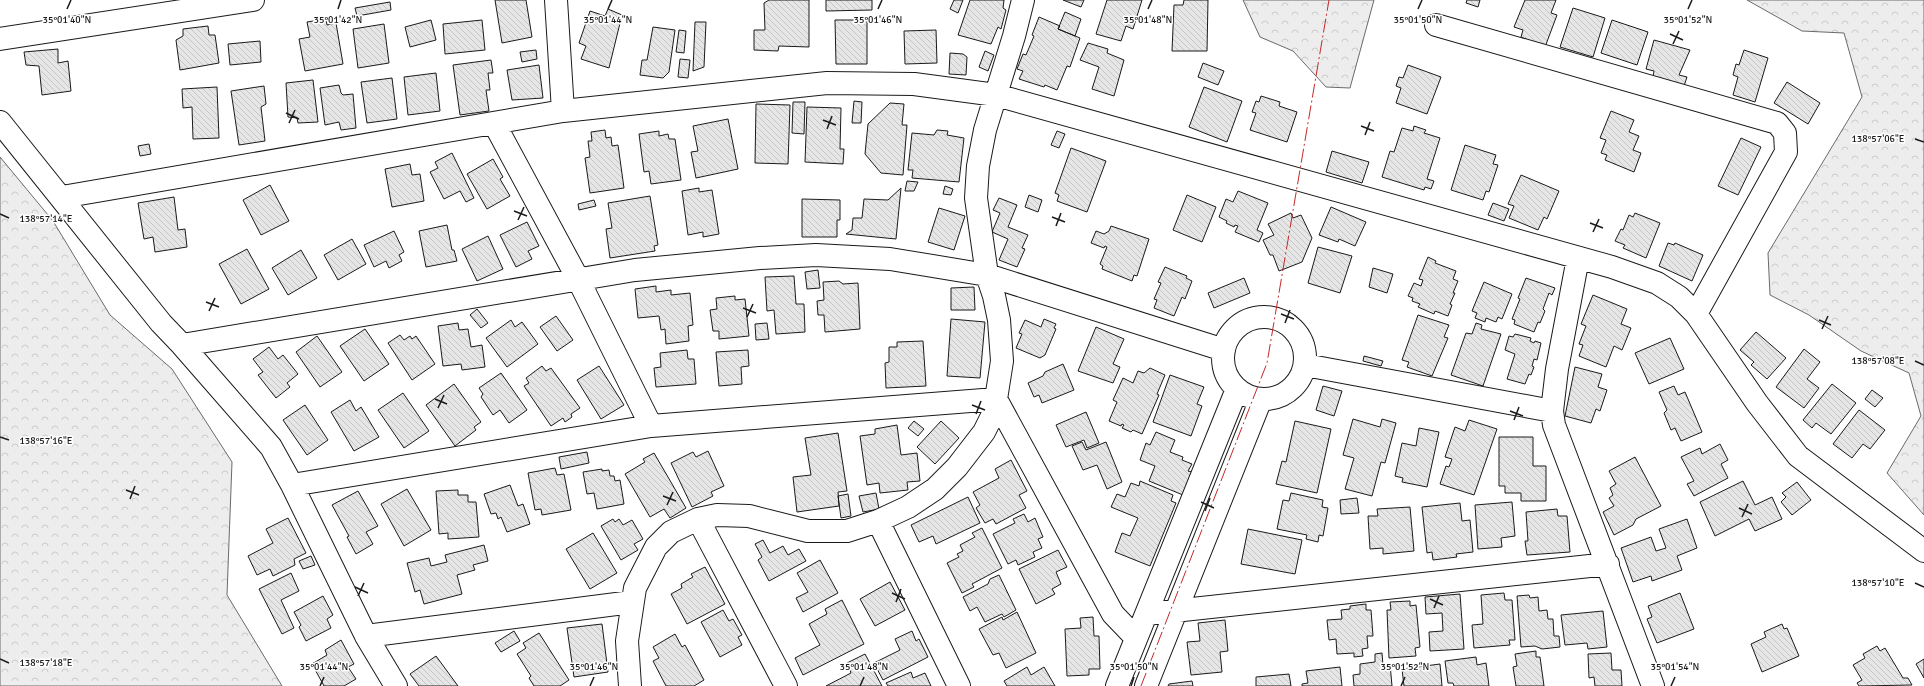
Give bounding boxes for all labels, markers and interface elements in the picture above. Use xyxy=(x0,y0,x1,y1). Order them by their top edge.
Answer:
text: 35°01'40"N xyxy=(43,14,91,26)
text: 35°01'42"N xyxy=(314,14,362,26)
text: 35°01'44"N xyxy=(584,14,632,26)
text: 35°01'46"N xyxy=(854,14,902,26)
text: 35°01'48"N xyxy=(1124,14,1172,26)
text: 35°01'50"N xyxy=(1394,14,1442,26)
text: 35°01'52"N xyxy=(1664,14,1712,26)
text: 138°57'06"E xyxy=(1851,133,1905,145)
text: 138°57'14"E xyxy=(19,213,73,225)
text: 138°57'08"E xyxy=(1851,355,1905,367)
text: 138°57'16"E xyxy=(19,435,73,447)
text: 138°57'10"E xyxy=(1851,577,1905,589)
text: 138°57'18"E xyxy=(19,657,73,669)
text: 35°01'44"N xyxy=(300,661,348,673)
text: 35°01'46"N xyxy=(570,661,618,673)
text: 35°01'48"N xyxy=(840,661,888,673)
text: 35°01'50"N xyxy=(1110,661,1158,673)
text: 35°01'52"N xyxy=(1381,661,1429,673)
text: 35°01'54"N xyxy=(1651,661,1699,673)

